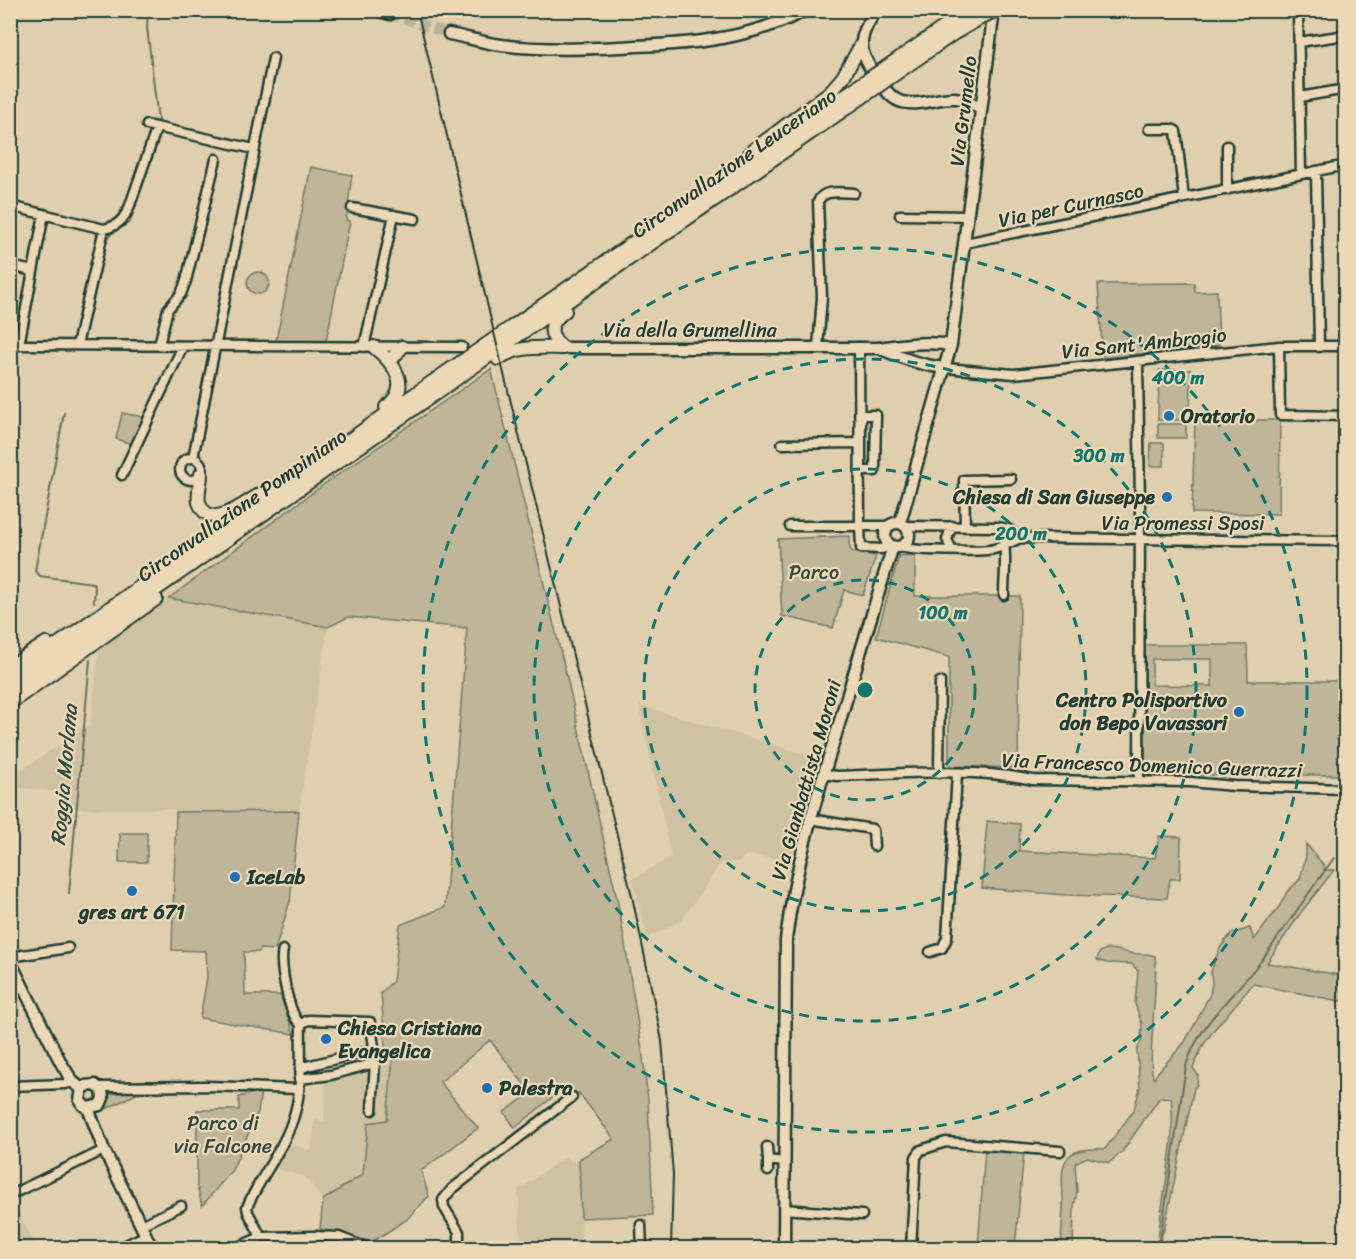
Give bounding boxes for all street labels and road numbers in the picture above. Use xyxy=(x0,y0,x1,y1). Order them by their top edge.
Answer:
street label: Via Grumello xyxy=(939,54,988,168)
street label: Circonvallazione Leuceriano xyxy=(624,79,844,248)
street label: Via per Curnasco xyxy=(995,173,1147,238)
street label: Via della Grumellina xyxy=(603,313,778,348)
street label: Via Sant'Ambrogio xyxy=(1060,317,1228,370)
street label: Circonvallazione Pompiniano xyxy=(130,419,355,591)
street label: Via Promessi Sposi xyxy=(1102,506,1266,541)
street label: Via Gianbattista Moroni xyxy=(761,674,852,885)
street label: Via Francesco Domenico Guerrazzi xyxy=(1001,743,1304,788)

